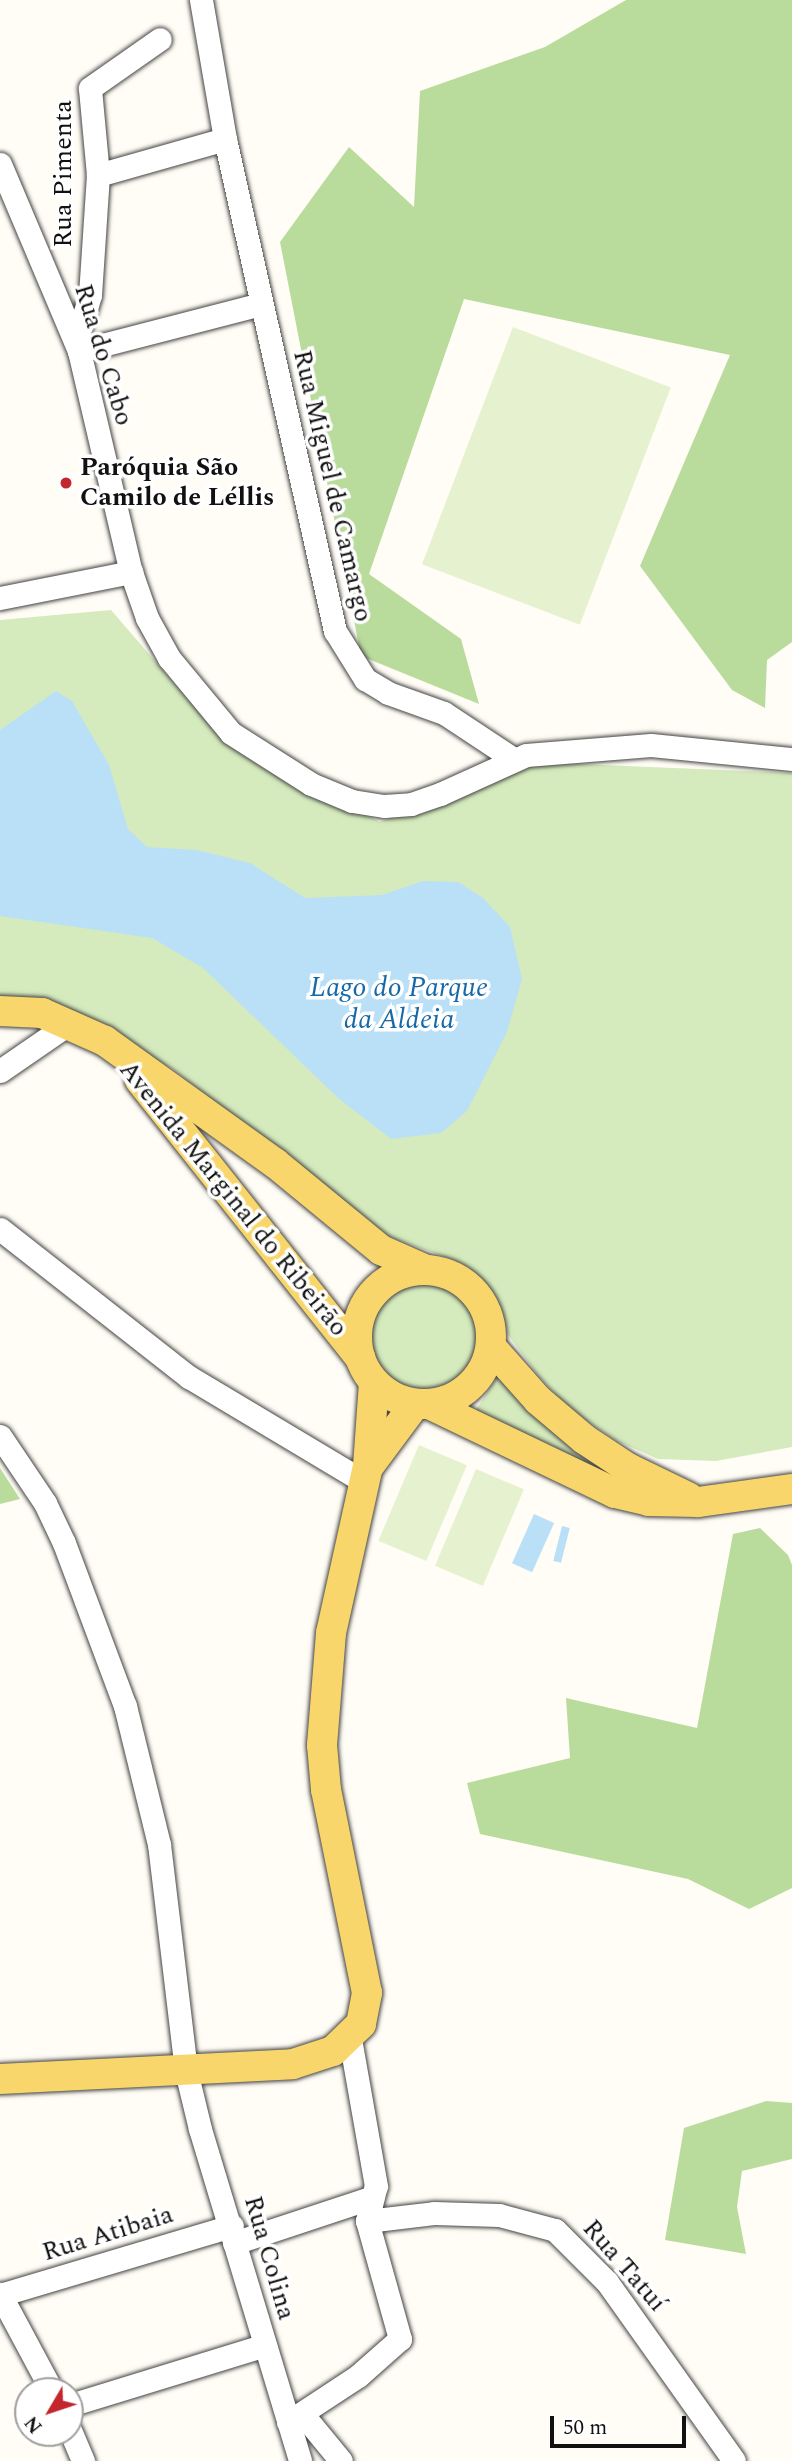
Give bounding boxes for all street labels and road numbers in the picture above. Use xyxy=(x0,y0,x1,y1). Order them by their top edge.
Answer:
street label: Rua Pimenta xyxy=(48,100,80,248)
street label: Rua do Cabo xyxy=(67,281,139,429)
street label: Rua Miguel de Camargo xyxy=(286,347,378,625)
street label: Avenida Marginal do Ribeirão xyxy=(112,1055,354,1343)
street label: Rua Colina xyxy=(236,2192,302,2324)
street label: Rua Atibaia xyxy=(39,2199,177,2269)
street label: Rua Tatuí xyxy=(575,2213,673,2319)

